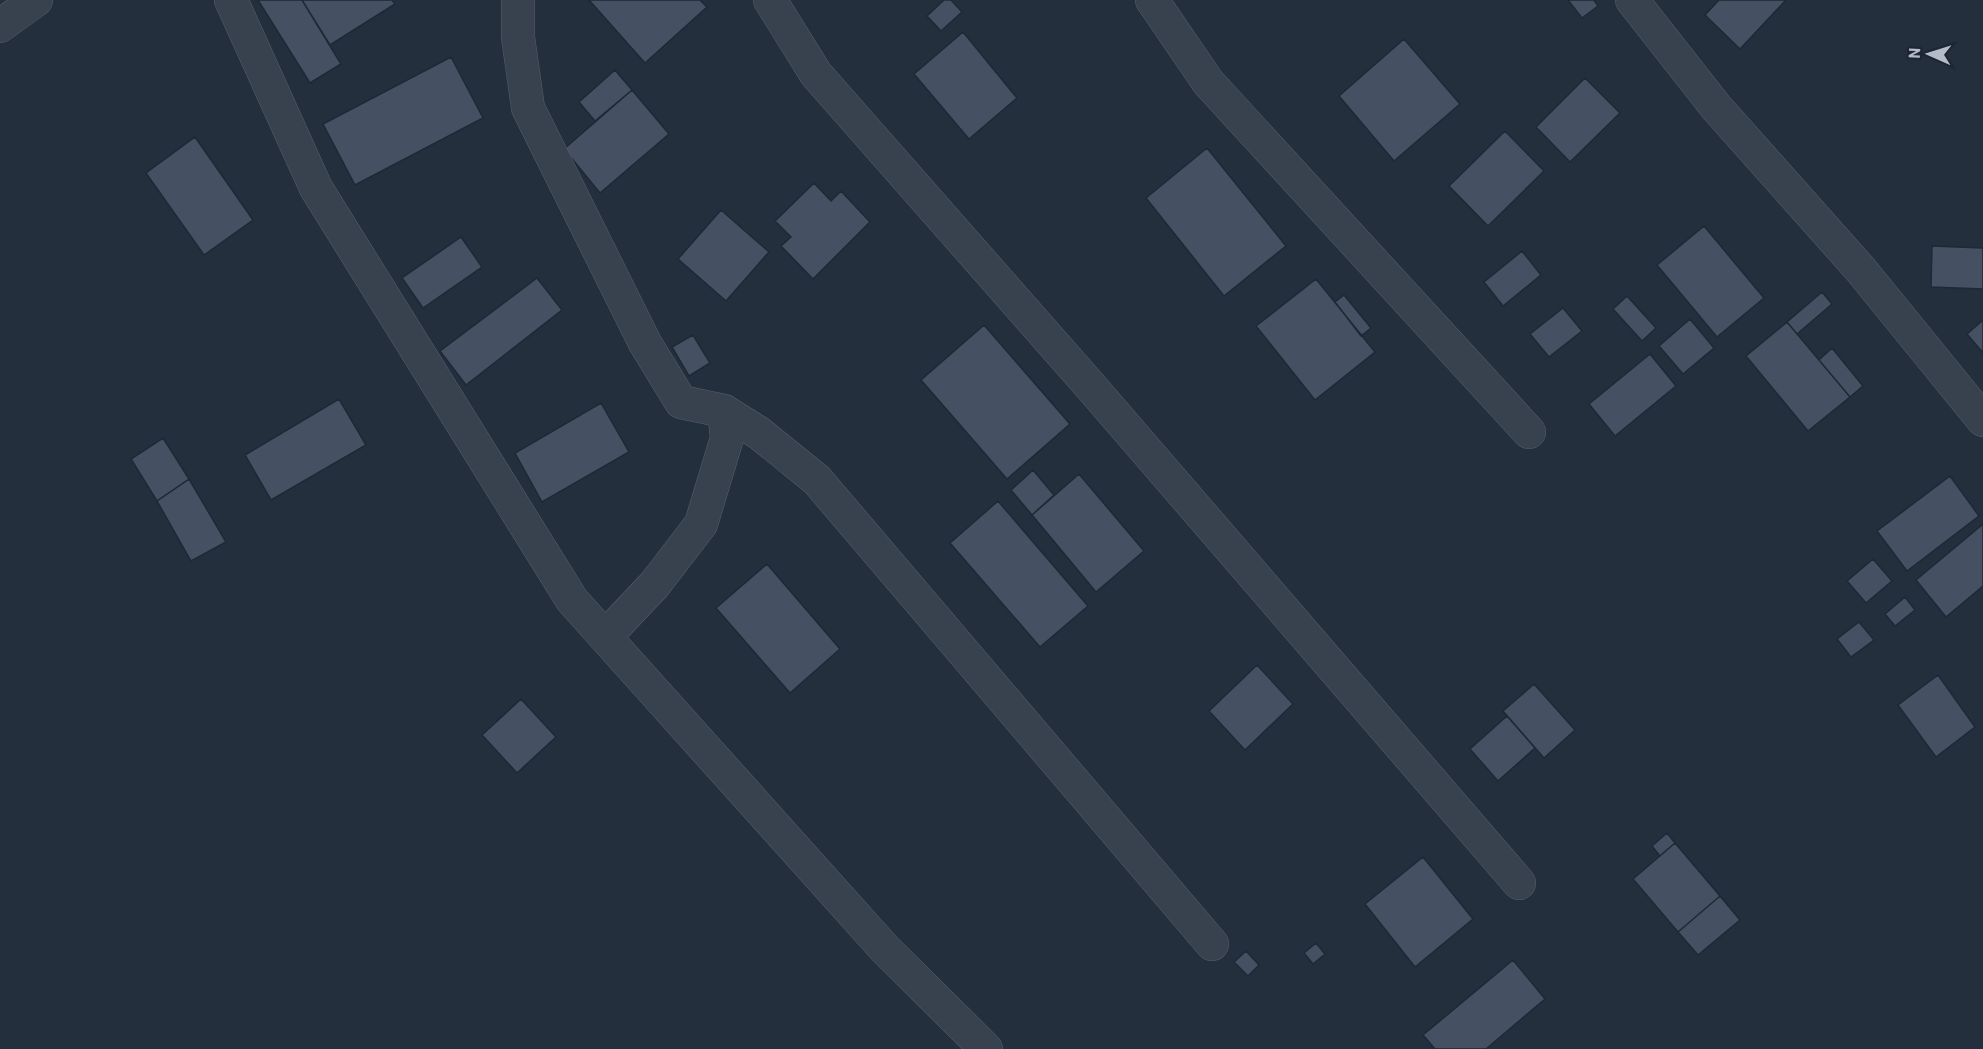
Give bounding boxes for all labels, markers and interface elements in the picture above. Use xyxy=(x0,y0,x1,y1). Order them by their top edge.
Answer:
north arrow xyxy=(1899,24,1959,84)
text: N xyxy=(1904,47,1923,59)

